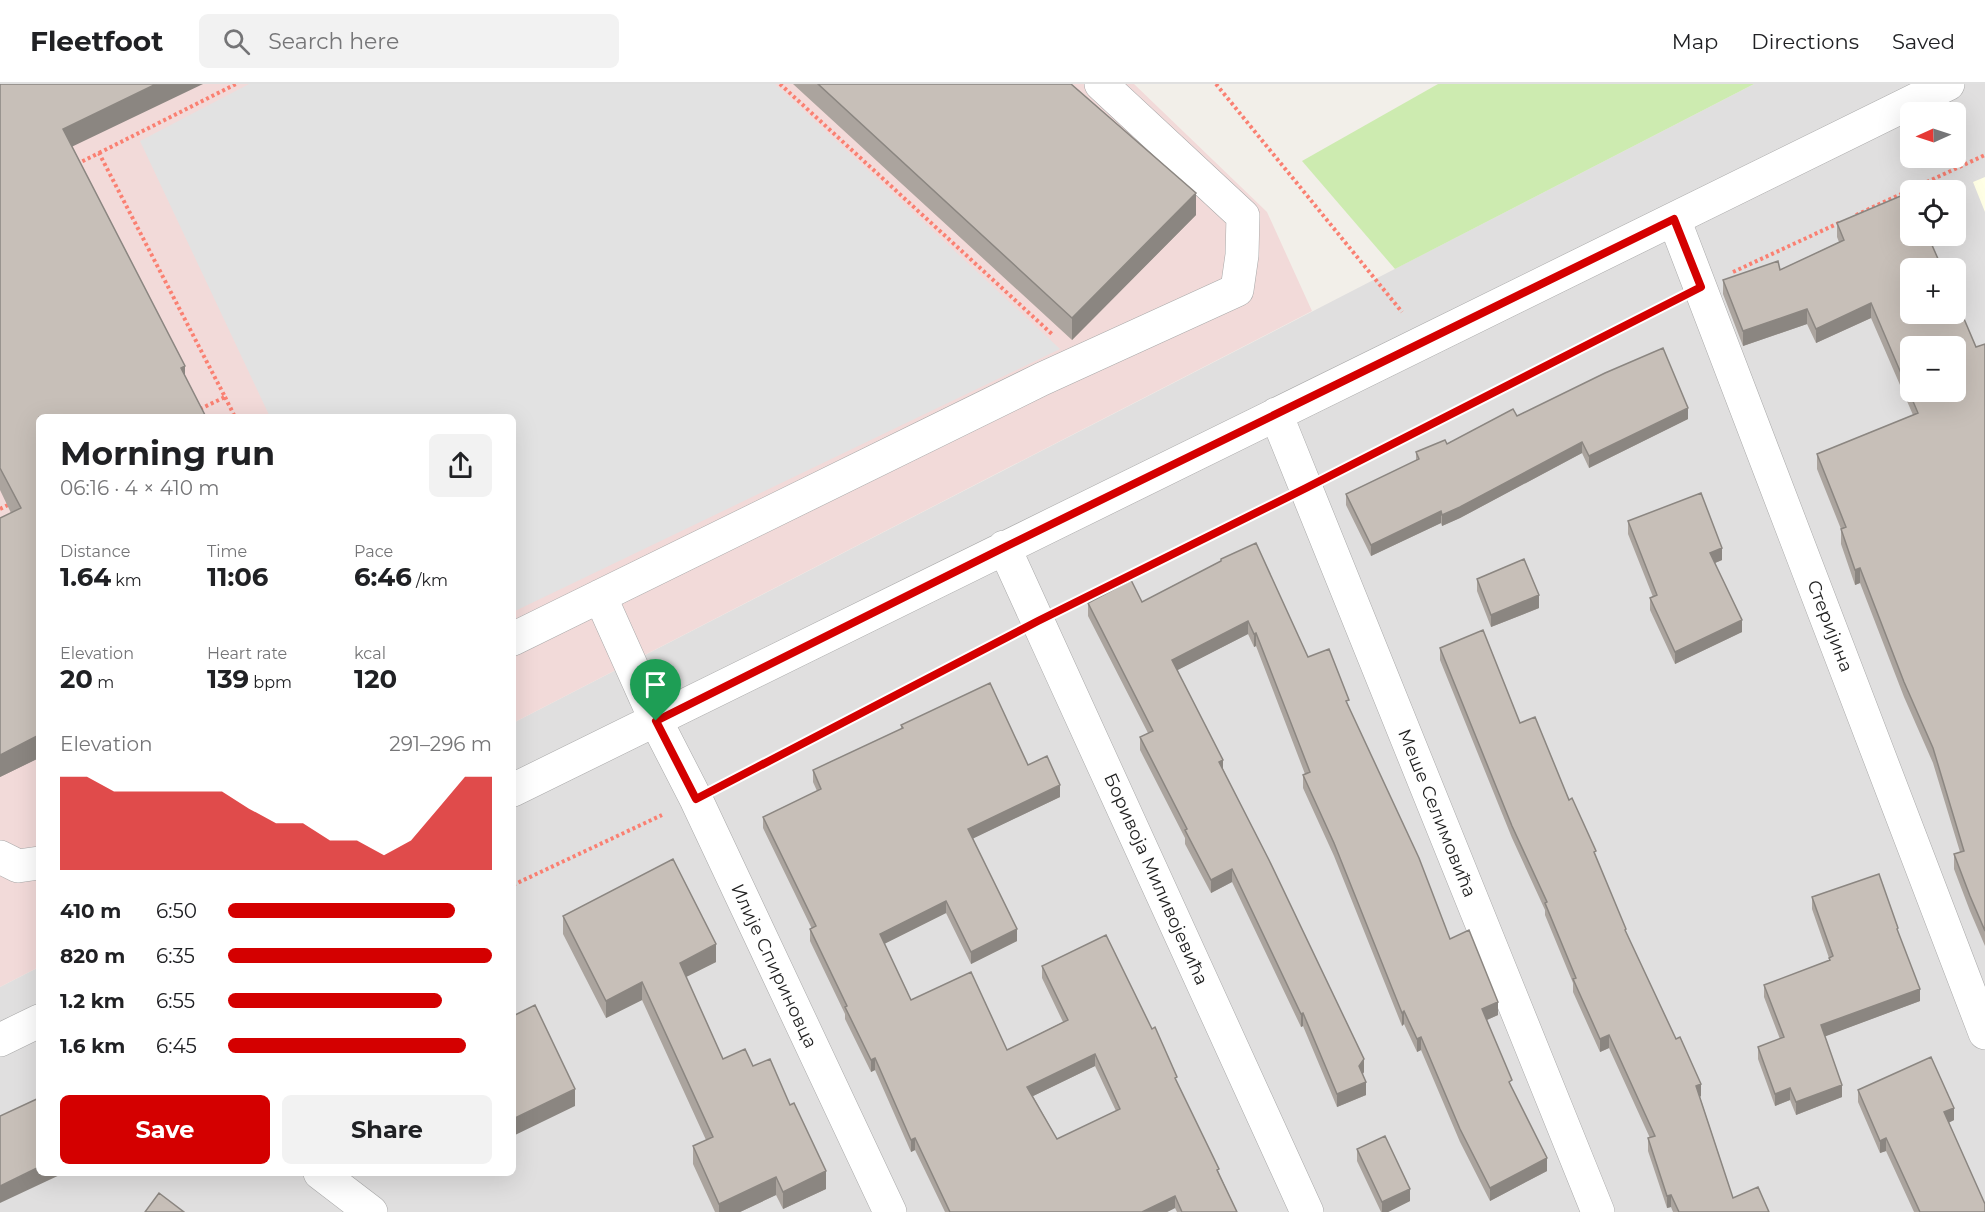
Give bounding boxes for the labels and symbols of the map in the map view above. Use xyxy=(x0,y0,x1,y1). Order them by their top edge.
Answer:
north arrow xyxy=(1900,102,1966,168)
street label: Стеријина xyxy=(1802,577,1858,675)
pin xyxy=(630,659,681,721)
street label: Меше Селимовића xyxy=(1393,726,1481,900)
street label: Боривоја Миливојевића xyxy=(1099,770,1213,988)
street label: Илије Спириновца xyxy=(726,880,822,1052)

